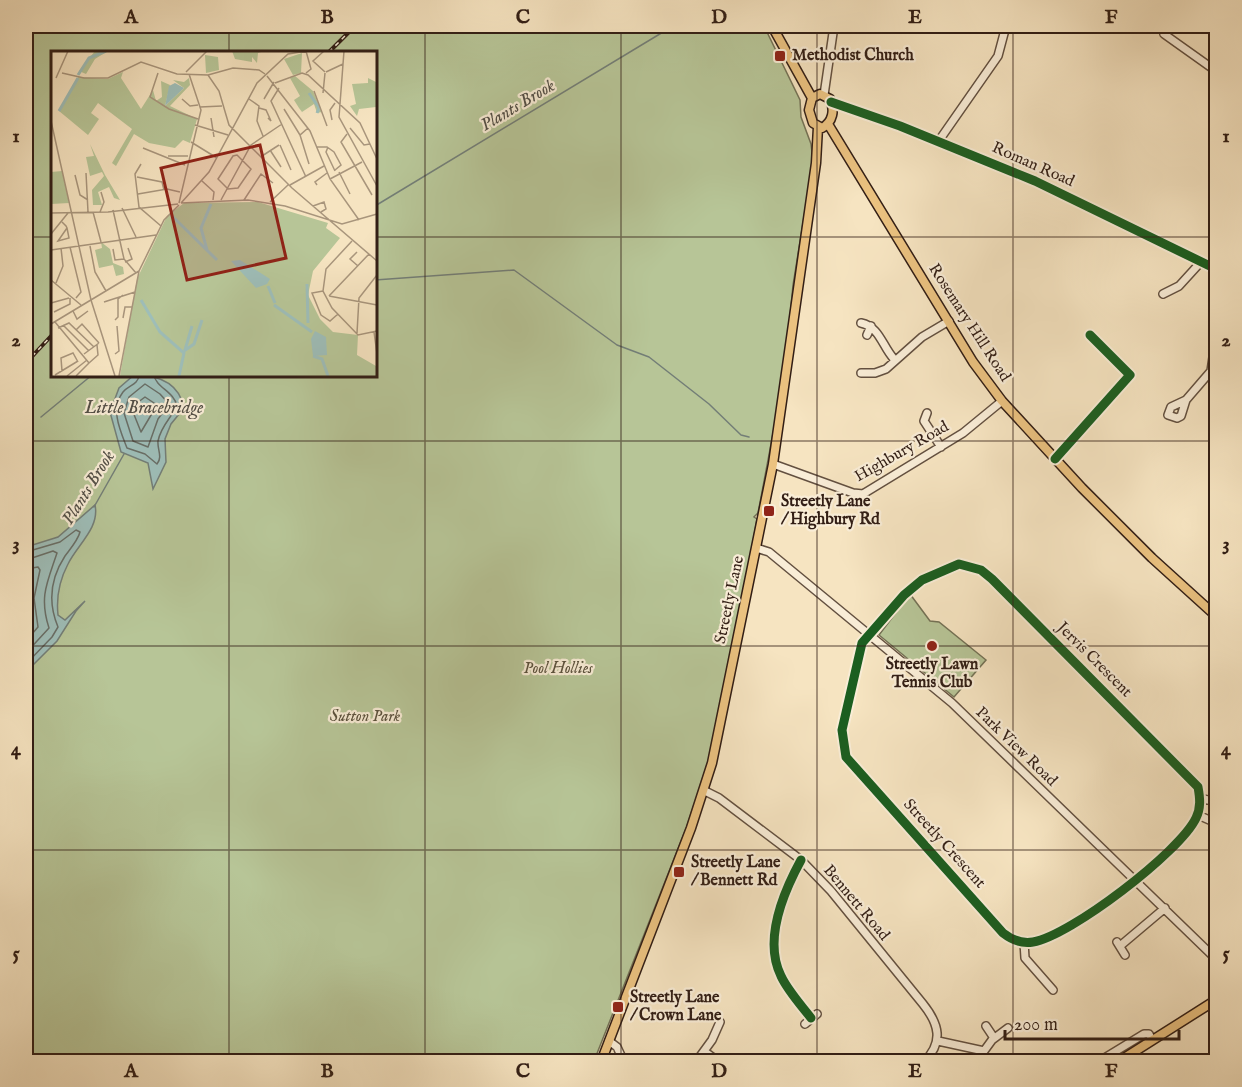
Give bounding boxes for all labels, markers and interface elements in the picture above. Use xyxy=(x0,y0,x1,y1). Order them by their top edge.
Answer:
text: A xyxy=(123,5,139,30)
text: B xyxy=(320,5,334,30)
text: C xyxy=(516,5,530,30)
text: D xyxy=(711,5,727,30)
text: E xyxy=(908,5,922,30)
text: F xyxy=(1105,5,1118,30)
place label: Methodist Church xyxy=(792,46,914,66)
marker: Methodist Church xyxy=(773,49,787,63)
inset map xyxy=(51,51,376,376)
water label: Plants Brook xyxy=(476,75,560,137)
text: 1 xyxy=(12,124,20,149)
text: 1 xyxy=(1222,124,1230,149)
street label: Roman Road xyxy=(989,138,1078,192)
street label: Rosemary Hill Road xyxy=(923,260,1015,386)
text: 2 xyxy=(11,328,21,353)
text: 2 xyxy=(1221,328,1231,353)
water label: Little Bracebridge xyxy=(84,397,203,420)
street label: Highbury Road xyxy=(851,417,953,487)
water label: Plants Brook xyxy=(57,447,121,529)
place label: Streetly Lane / Highbury Rd xyxy=(780,492,880,530)
marker: Streetly Lane / Highbury Rd xyxy=(762,504,776,518)
text: 3 xyxy=(12,532,20,557)
text: 3 xyxy=(1222,532,1230,557)
street label: Streetly Lane xyxy=(711,554,749,646)
street label: Jervis Crescent xyxy=(1051,617,1136,702)
marker: Streetly Lawn Tennis Club xyxy=(925,639,939,653)
place label: Streetly Lawn Tennis Club xyxy=(886,655,979,693)
park label: Pool Hollies xyxy=(523,659,593,679)
street label: Park View Road xyxy=(971,703,1061,791)
park label: Sutton Park xyxy=(330,707,401,727)
text: 4 xyxy=(11,737,22,762)
text: 4 xyxy=(1221,737,1232,762)
street label: Streetly Crescent xyxy=(899,795,990,893)
place label: Streetly Lane / Bennett Rd xyxy=(690,853,781,891)
street label: Bennett Road xyxy=(818,861,894,945)
marker: Streetly Lane / Bennett Rd xyxy=(672,865,686,879)
text: 5 xyxy=(12,941,20,966)
text: 5 xyxy=(1222,941,1230,966)
place label: Streetly Lane / Crown Lane xyxy=(629,988,722,1026)
marker: Streetly Lane / Crown Lane xyxy=(611,1000,625,1014)
scale bar xyxy=(1005,1003,1179,1041)
text: 200 m xyxy=(1014,1014,1058,1037)
text: A xyxy=(123,1059,139,1084)
text: B xyxy=(320,1059,334,1084)
text: C xyxy=(516,1059,530,1084)
text: D xyxy=(711,1059,727,1084)
text: E xyxy=(908,1059,922,1084)
text: F xyxy=(1105,1059,1118,1084)

